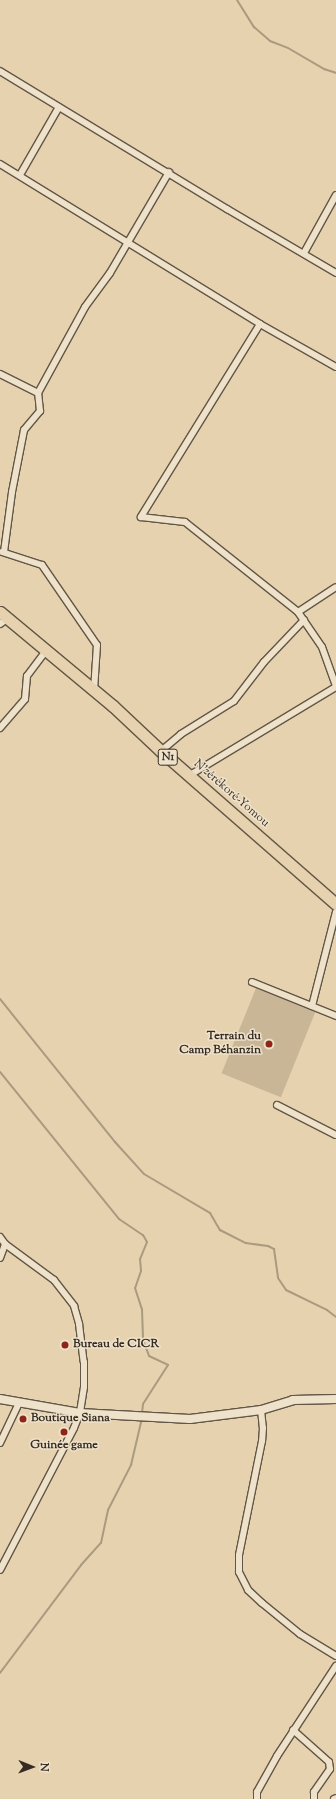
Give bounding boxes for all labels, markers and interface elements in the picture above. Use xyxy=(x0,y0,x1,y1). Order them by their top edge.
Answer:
road number: N1 xyxy=(157,748,179,766)
street label: N'zérékoré-Yomou xyxy=(190,757,272,831)
place label: Terrain du Camp Béhanzin xyxy=(179,1030,261,1058)
marker: Terrain du Camp Béhanzin xyxy=(264,1039,274,1049)
place label: Bureau de CICR xyxy=(73,1338,159,1352)
marker: Bureau de CICR xyxy=(60,1340,70,1350)
place label: Boutique Siana xyxy=(31,1412,110,1426)
marker: Boutique Siana xyxy=(18,1414,28,1424)
marker: Guinée game xyxy=(59,1427,69,1437)
place label: Guinée game xyxy=(30,1439,98,1453)
north arrow xyxy=(12,1747,52,1787)
text: N xyxy=(36,1763,52,1772)

